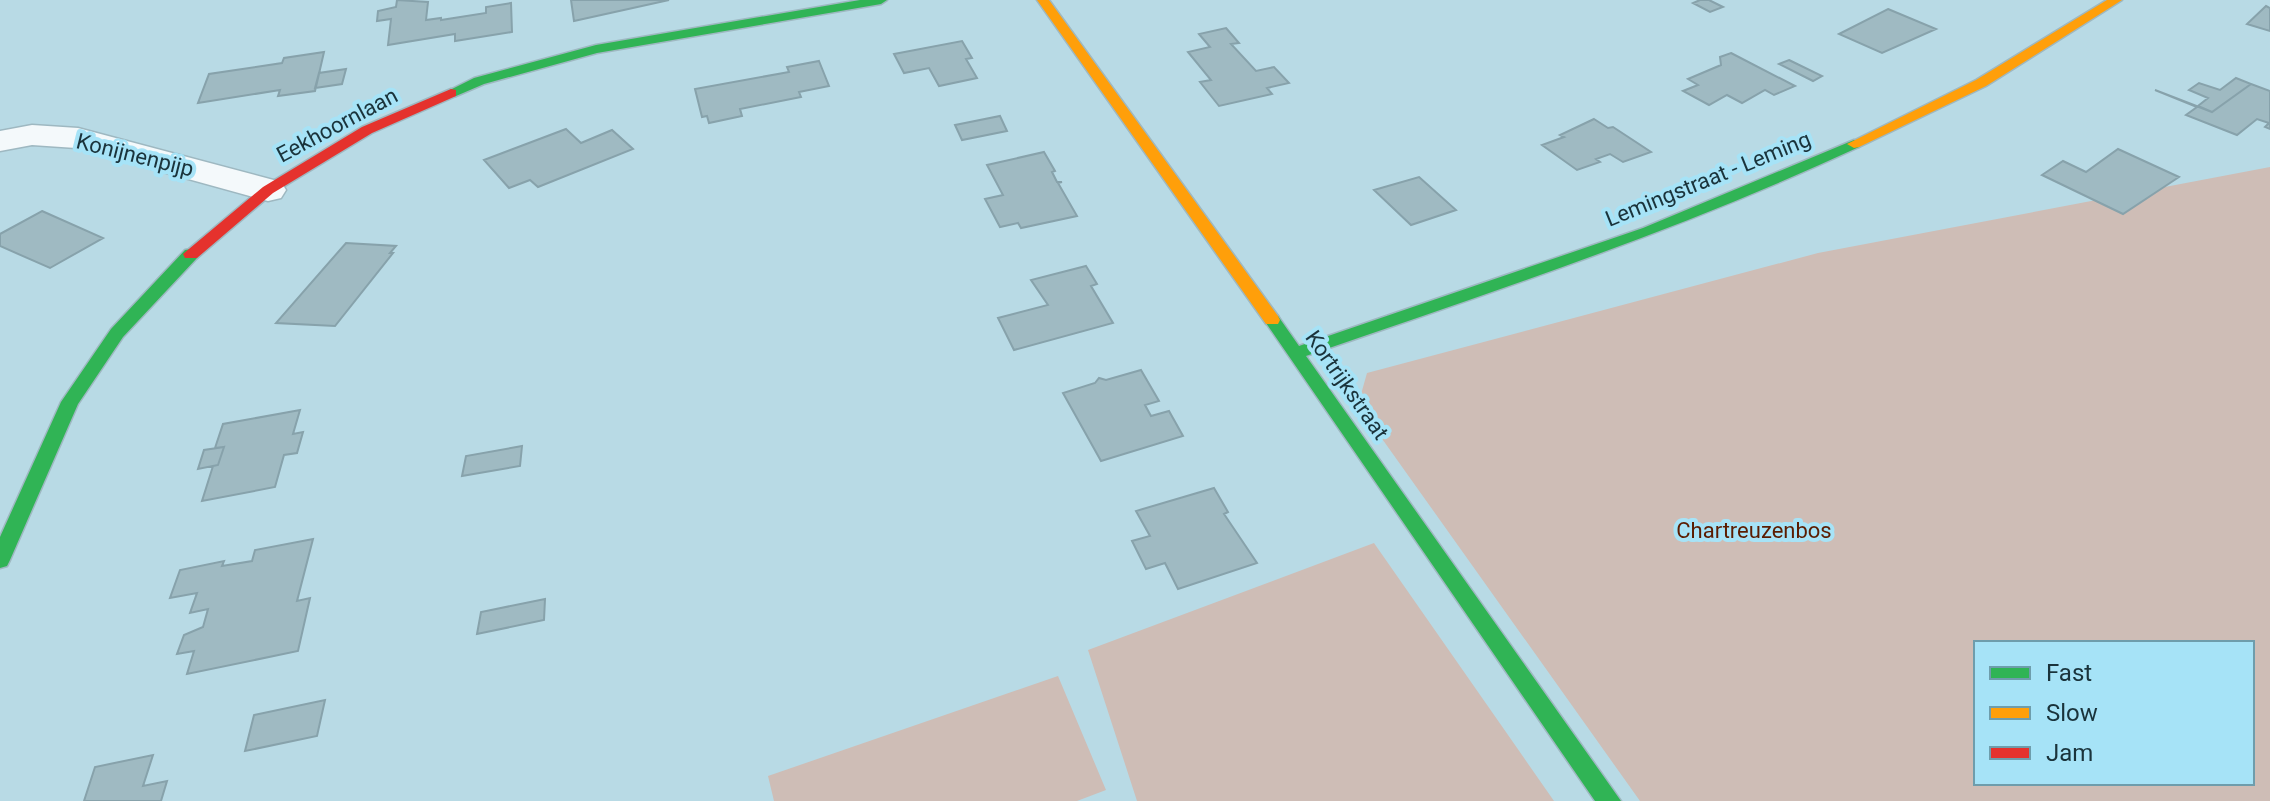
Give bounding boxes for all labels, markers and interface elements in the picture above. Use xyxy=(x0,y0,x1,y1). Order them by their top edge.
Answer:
street label: Eekhoornlaan xyxy=(272,83,402,167)
street label: Lemingstraat - Leming xyxy=(1602,126,1814,232)
street label: Konijnenpijp xyxy=(74,128,196,182)
street label: Kortrijkstraat xyxy=(1300,326,1394,444)
park label: Chartreuzenbos xyxy=(1676,518,1832,543)
legend xyxy=(1974,641,2254,785)
text: Fast xyxy=(2046,659,2092,687)
text: Slow xyxy=(2046,699,2098,727)
text: Jam xyxy=(2046,739,2093,767)

